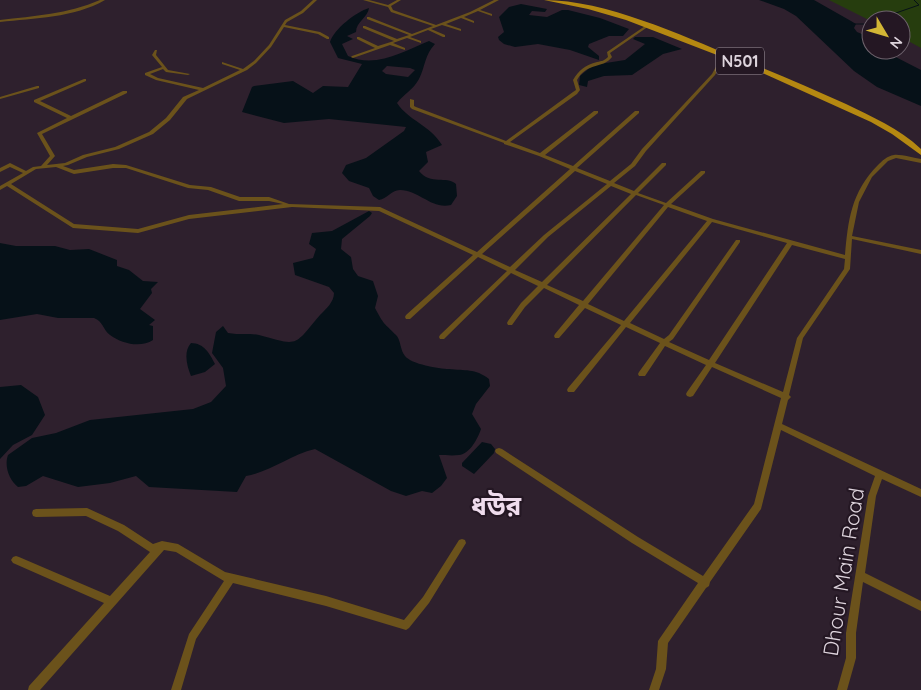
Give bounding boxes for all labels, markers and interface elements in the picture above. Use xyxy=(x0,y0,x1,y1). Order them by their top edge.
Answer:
north arrow xyxy=(861,10,911,60)
text: N xyxy=(886,33,907,53)
road number: N501 xyxy=(716,48,764,74)
street label: Dhour Main Road xyxy=(817,486,869,658)
district label: ধউর xyxy=(471,489,521,522)

